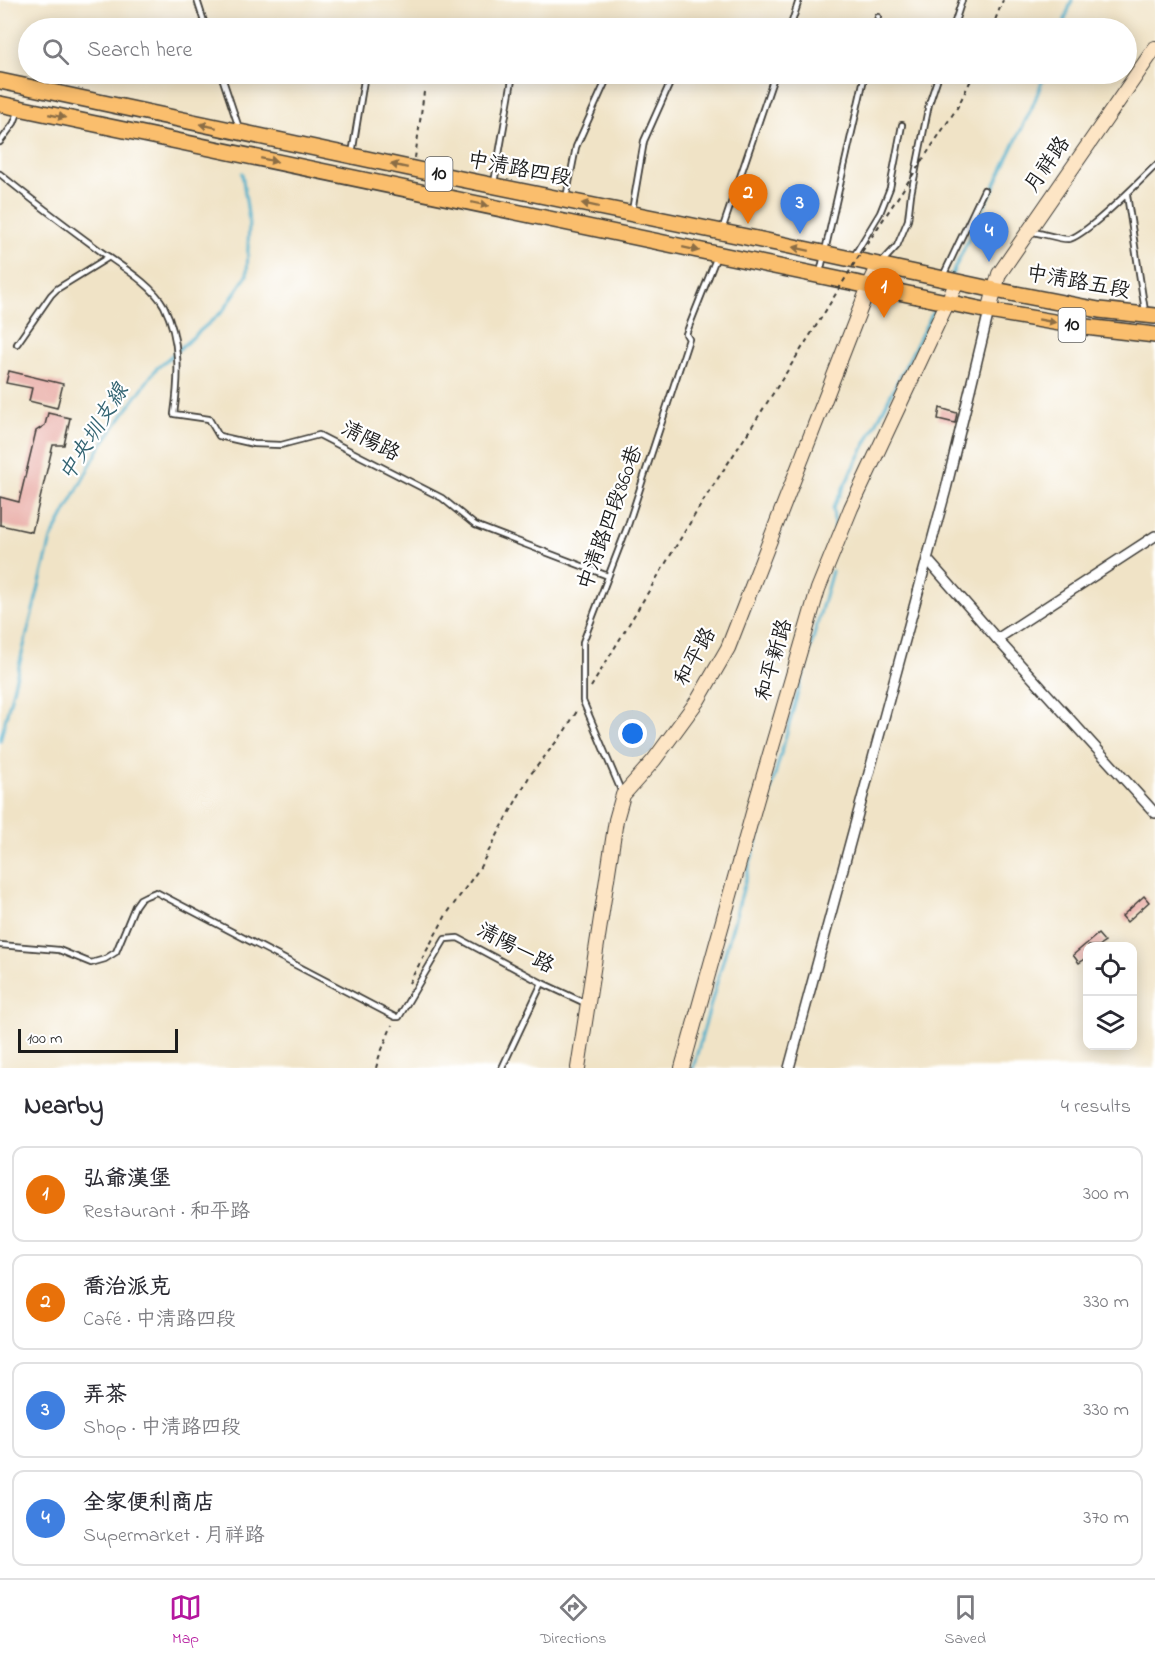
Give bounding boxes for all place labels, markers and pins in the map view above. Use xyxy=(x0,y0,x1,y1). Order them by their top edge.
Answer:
pin: 2 xyxy=(728,174,768,224)
pin: 3 xyxy=(780,184,820,234)
pin: 4 xyxy=(970,212,1008,262)
pin: 1 xyxy=(864,268,904,318)

